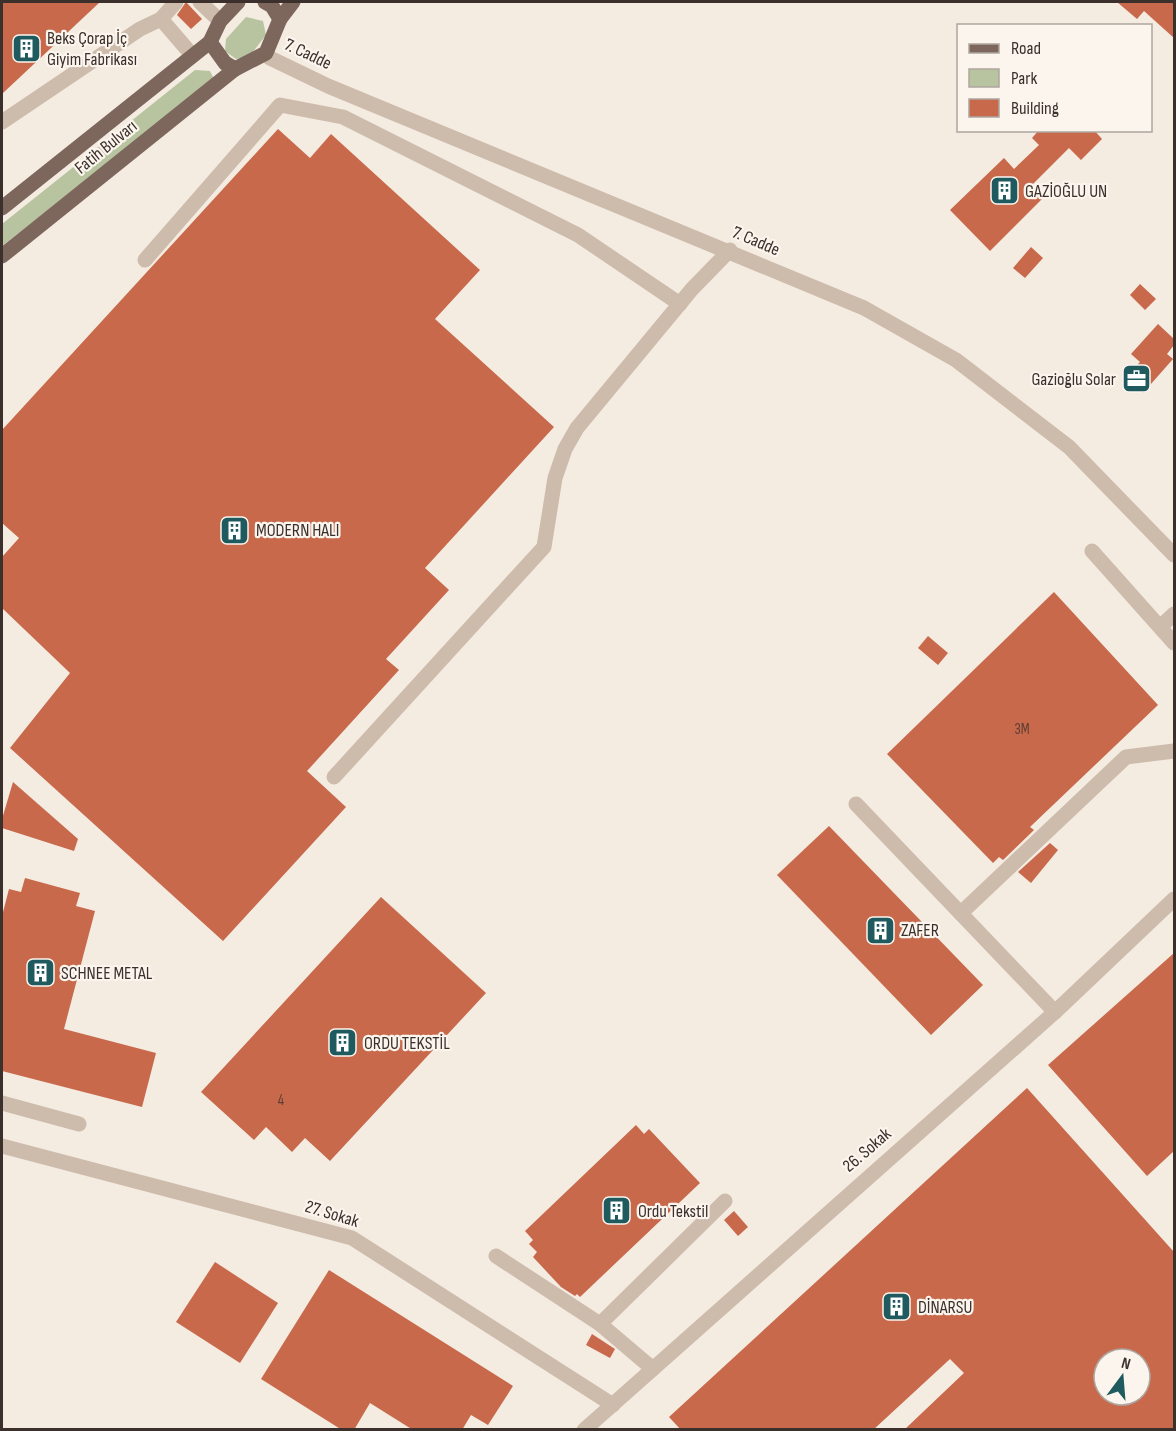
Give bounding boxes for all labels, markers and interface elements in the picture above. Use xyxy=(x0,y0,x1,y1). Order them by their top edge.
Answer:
legend xyxy=(957,24,1152,132)
place label: Beks Çorap İç Giyim Fabrikası xyxy=(47,28,137,70)
building icon: Beks Çorap İç Giyim Fabrikası xyxy=(10,32,42,64)
street label: 7. Cadde xyxy=(281,34,335,74)
text: Road xyxy=(1011,38,1041,59)
text: Park xyxy=(1011,68,1037,89)
text: Building xyxy=(1011,98,1059,119)
street label: Fatih Bulvarı xyxy=(71,116,141,178)
building icon: GAZİOĞLU UN xyxy=(988,175,1020,207)
place label: GAZİOĞLU UN xyxy=(1025,181,1107,202)
street label: 7. Cadde xyxy=(729,222,783,260)
office icon: Gazioğlu Solar xyxy=(1121,363,1153,395)
place label: Gazioğlu Solar xyxy=(1031,369,1116,390)
building icon: MODERN HALI xyxy=(219,514,251,546)
place label: MODERN HALI xyxy=(256,520,339,541)
house number: 3M xyxy=(1014,720,1030,739)
building icon: ZAFER xyxy=(864,914,896,946)
place label: ZAFER xyxy=(901,920,939,941)
building icon: SCHNEE METAL xyxy=(24,957,56,989)
place label: SCHNEE METAL xyxy=(61,963,153,984)
building icon: ORDU TEKSTİL xyxy=(327,1027,359,1059)
place label: ORDU TEKSTİL xyxy=(364,1033,450,1054)
house number: 4 xyxy=(278,1091,284,1110)
street label: 26. Sokak xyxy=(839,1123,895,1177)
building icon: Ordu Tekstil xyxy=(601,1195,633,1227)
street label: 27. Sokak xyxy=(303,1196,362,1232)
place label: Ordu Tekstil xyxy=(638,1201,708,1222)
building icon: DİNARSU xyxy=(881,1291,913,1323)
place label: DİNARSU xyxy=(918,1297,972,1318)
north arrow xyxy=(1092,1347,1152,1407)
text: N xyxy=(1119,1354,1132,1374)

